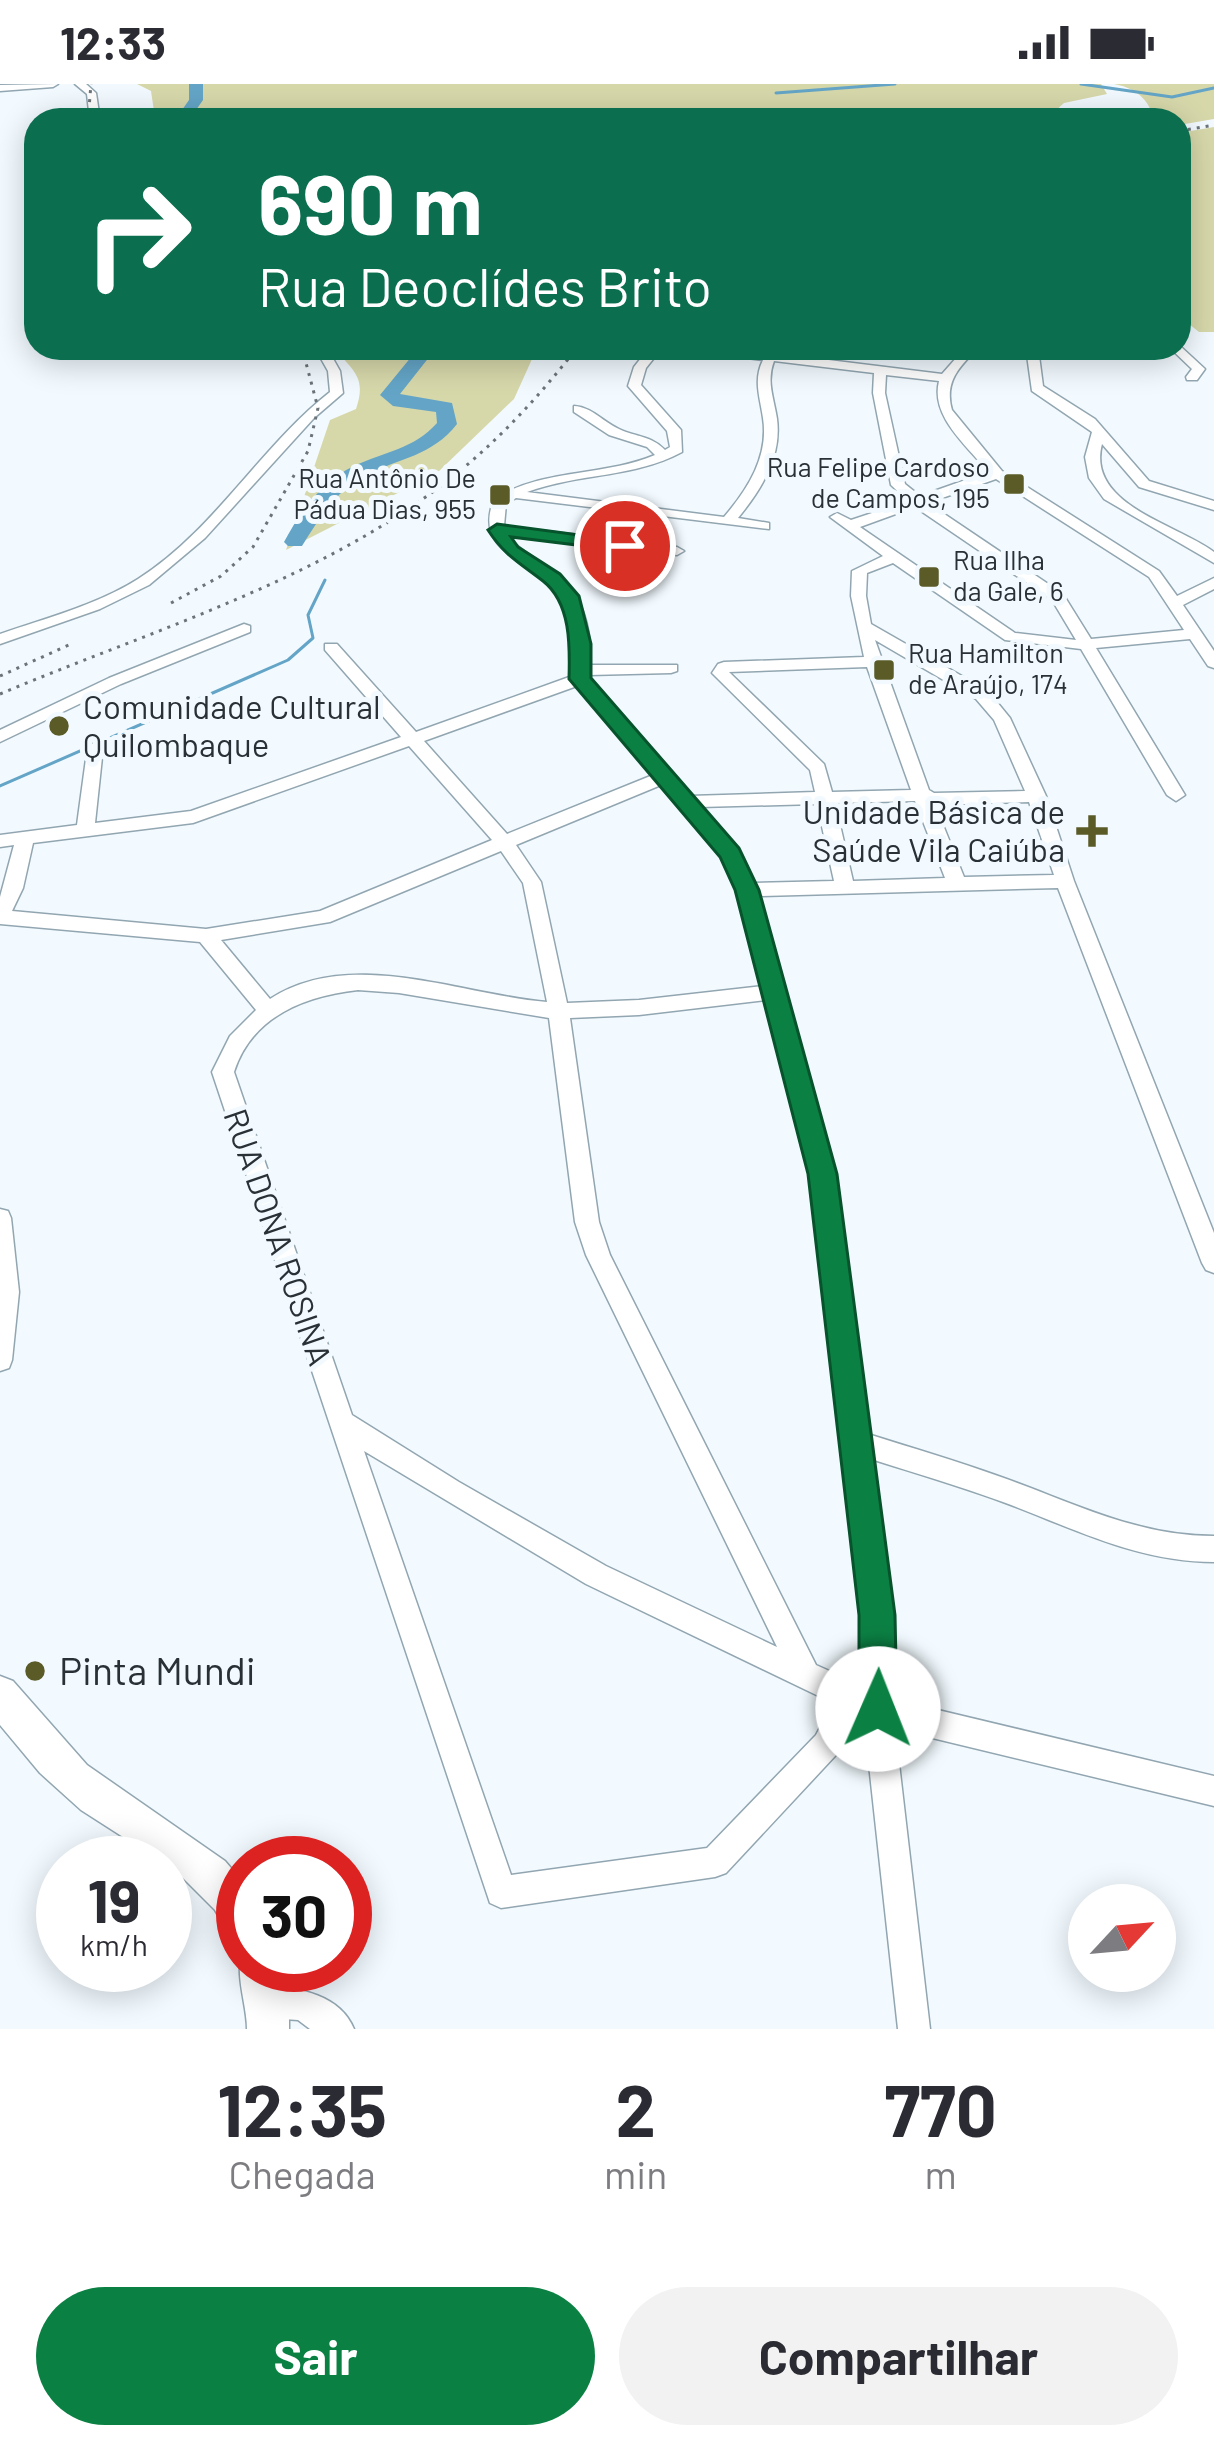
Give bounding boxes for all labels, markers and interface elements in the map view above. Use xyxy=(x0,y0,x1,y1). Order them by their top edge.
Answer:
text: 12:33 xyxy=(60,15,166,69)
text: 690 m xyxy=(258,151,483,252)
icon: right xyxy=(60,156,216,312)
text: Rua Deoclídes Brito xyxy=(258,253,712,318)
place label: Rua Felipe Cardoso de Campos, 195 xyxy=(767,450,990,513)
place label: Rua Antônio De Pádua Dias, 955 xyxy=(293,461,476,524)
marker: Rua Felipe Cardoso de Campos, 195 xyxy=(1001,471,1027,497)
marker: Rua Antônio De Pádua Dias, 955 xyxy=(487,482,513,508)
pin xyxy=(574,495,676,597)
icon: arrive xyxy=(592,513,658,579)
place label: Rua Ilha da Gale, 6 xyxy=(953,543,1064,606)
marker: Rua Ilha da Gale, 6 xyxy=(916,564,942,590)
place label: Rua Hamilton de Araújo, 174 xyxy=(908,636,1068,699)
marker: Rua Hamilton de Araújo, 174 xyxy=(871,657,897,683)
place label: Comunidade Cultural Quilombaque xyxy=(83,686,381,764)
marker: Comunidade Cultural Quilombaque xyxy=(46,713,72,739)
place label: Unidade Básica de Saúde Vila Caiúba xyxy=(802,791,1065,869)
marker: Unidade Básica de Saúde Vila Caiúba xyxy=(1076,815,1108,847)
street label: RUA DONA ROSINA xyxy=(216,1103,342,1370)
place label: Pinta Mundi xyxy=(59,1646,256,1693)
position arrow xyxy=(815,1646,941,1772)
marker: Pinta Mundi xyxy=(22,1658,48,1684)
speed limit sign: 30 xyxy=(216,1836,372,1992)
text: 19 xyxy=(87,1863,141,1935)
north arrow xyxy=(1068,1884,1176,1992)
map controls xyxy=(1068,1884,1176,1992)
text: km/h xyxy=(80,1926,148,1962)
text: 12:35 xyxy=(217,2065,387,2151)
text: 2 xyxy=(615,2065,656,2151)
text: 770 xyxy=(884,2065,997,2151)
text: Chegada xyxy=(228,2150,376,2197)
text: min xyxy=(604,2150,667,2197)
text: m xyxy=(924,2150,957,2197)
button: Sair xyxy=(36,2287,595,2425)
button: Compartilhar xyxy=(619,2287,1178,2425)

